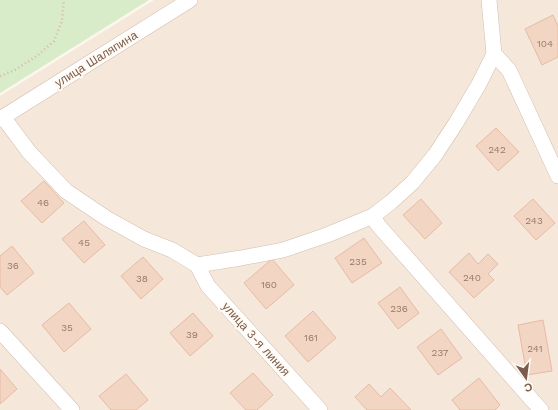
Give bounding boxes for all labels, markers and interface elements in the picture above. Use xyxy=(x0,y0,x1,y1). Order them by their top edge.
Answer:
street label: улица Шаляпина xyxy=(52,28,140,90)
house number: 104 xyxy=(537,38,553,49)
house number: 242 xyxy=(488,144,506,155)
house number: 46 xyxy=(37,197,49,208)
house number: 243 xyxy=(525,215,543,226)
house number: 45 xyxy=(78,237,90,248)
house number: 235 xyxy=(349,256,367,267)
house number: 36 xyxy=(7,260,19,271)
house number: 240 xyxy=(463,272,481,283)
house number: 38 xyxy=(136,273,148,284)
house number: 160 xyxy=(261,279,277,290)
street label: улица 3-я линия xyxy=(219,299,293,379)
house number: 236 xyxy=(390,303,408,314)
house number: 35 xyxy=(61,322,73,333)
house number: 39 xyxy=(186,329,198,340)
house number: 161 xyxy=(304,332,318,343)
house number: 241 xyxy=(527,343,543,354)
house number: 237 xyxy=(432,347,449,358)
north arrow xyxy=(506,358,546,398)
text: С xyxy=(523,380,534,394)

